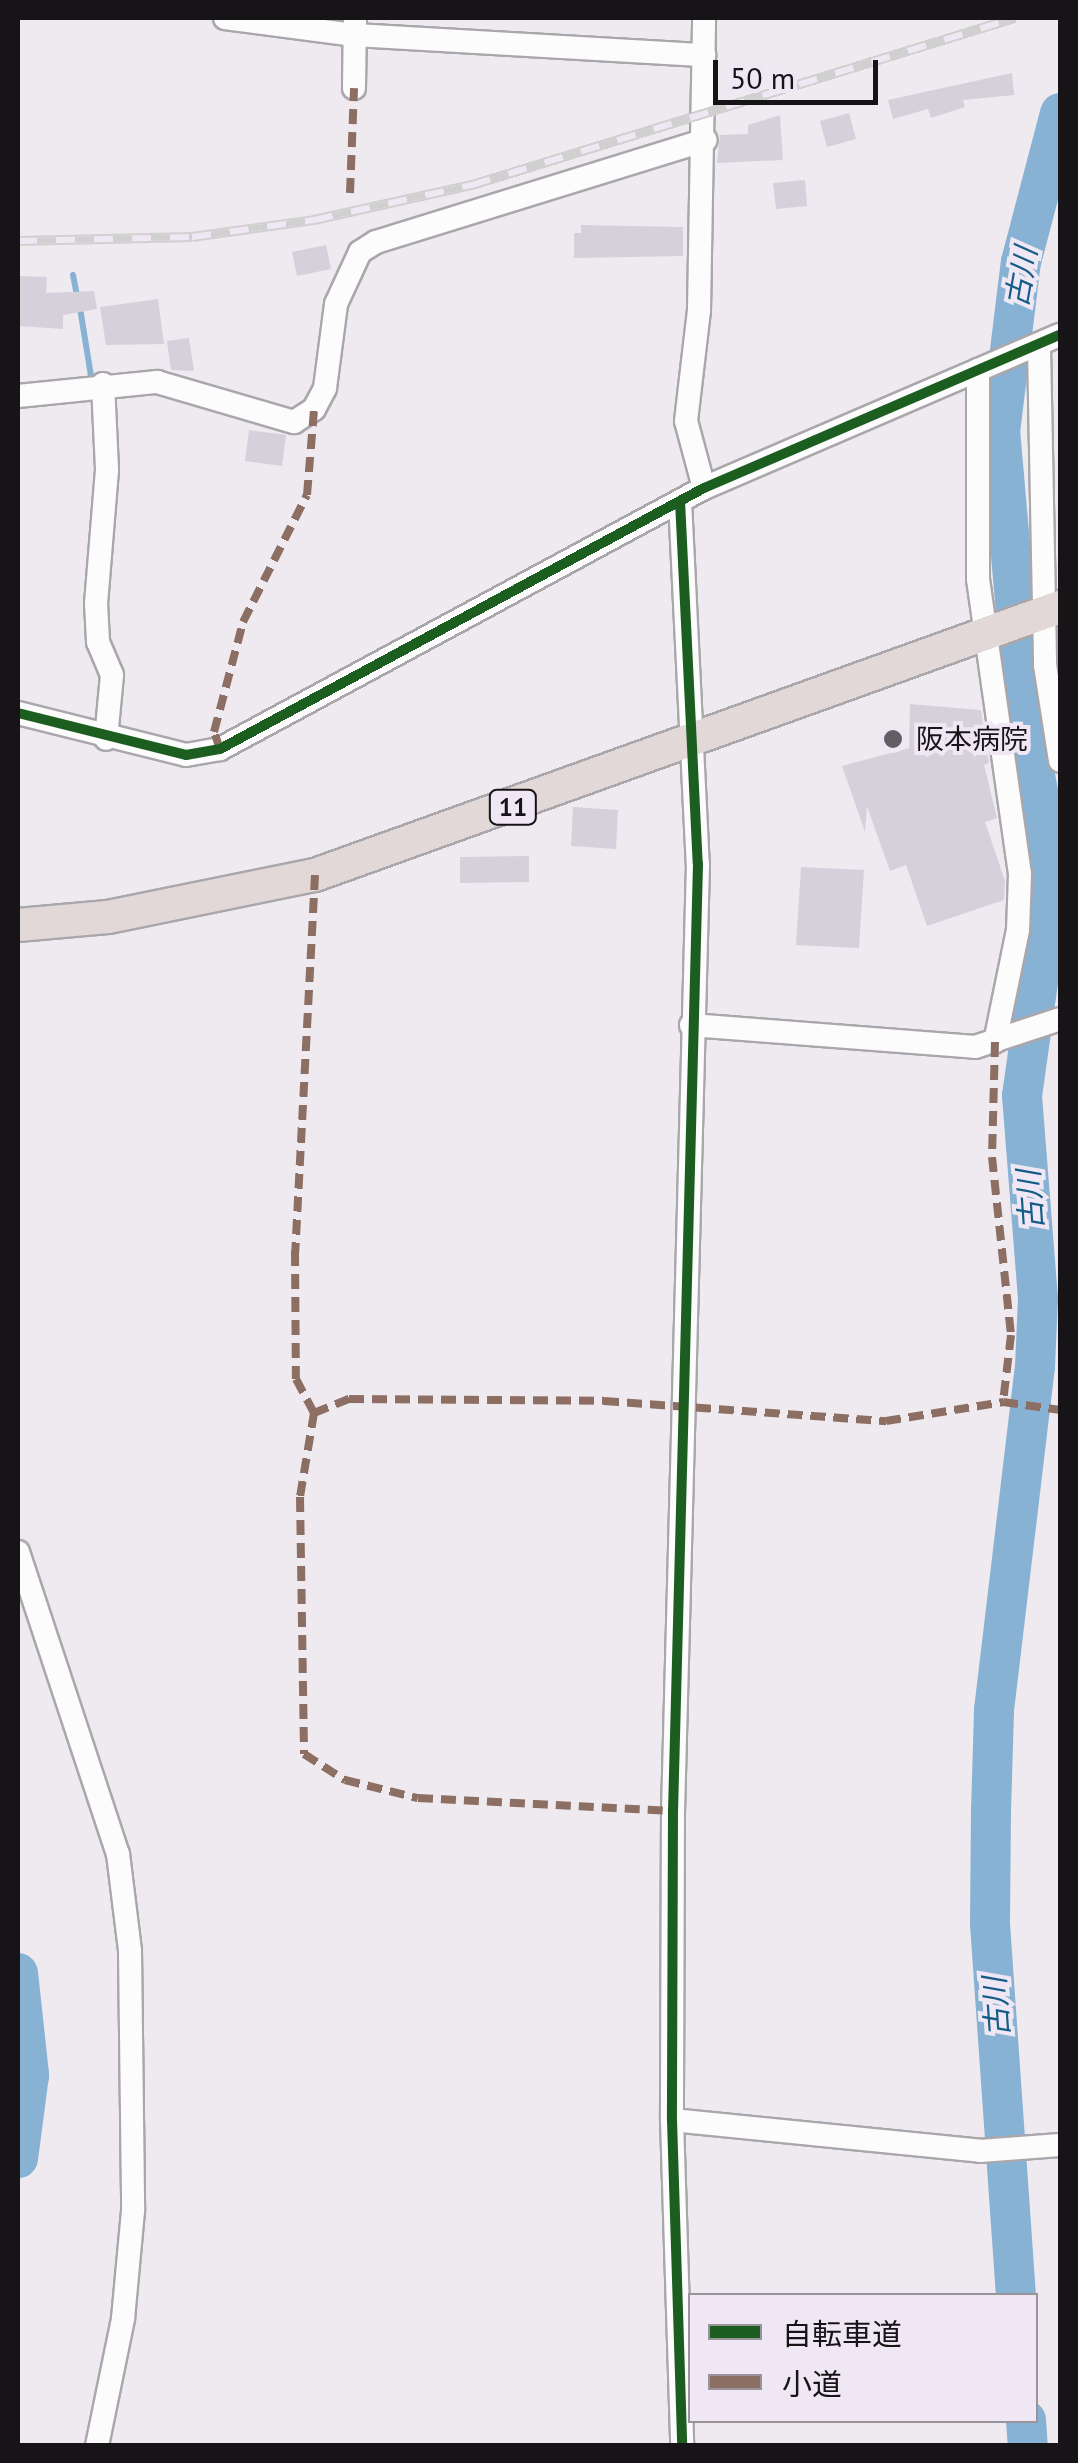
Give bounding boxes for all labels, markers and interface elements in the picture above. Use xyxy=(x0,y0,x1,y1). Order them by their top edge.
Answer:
scale bar xyxy=(718,40,883,102)
text: 50 m xyxy=(730,58,795,97)
water label: 古川 xyxy=(998,244,1044,310)
place label: 阪本病院 xyxy=(916,722,1028,756)
marker: 阪本病院 xyxy=(880,726,906,752)
road number: 11 xyxy=(488,787,538,827)
water label: 古川 xyxy=(1010,1169,1050,1231)
water label: 古川 xyxy=(976,1976,1016,2038)
legend xyxy=(688,2293,1038,2423)
text: 自転車道 xyxy=(782,2314,902,2353)
text: 小道 xyxy=(782,2364,842,2403)

